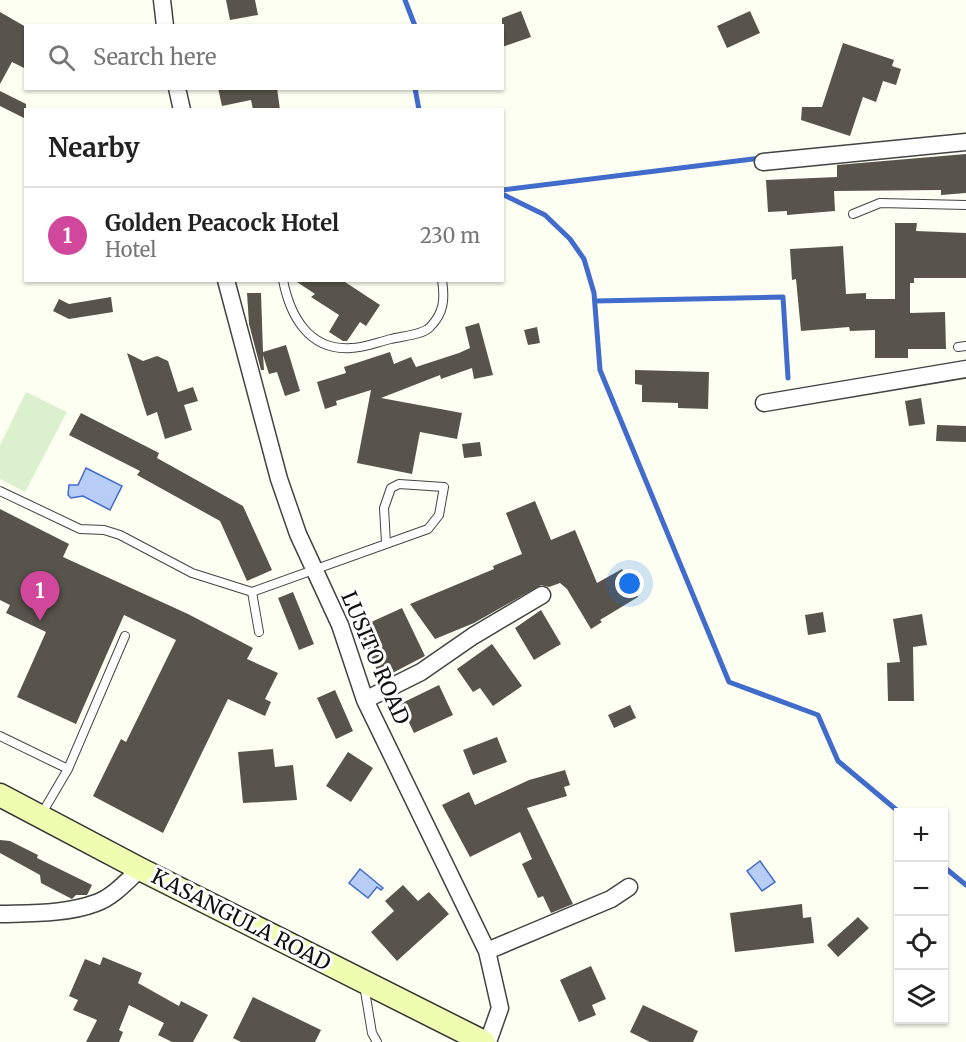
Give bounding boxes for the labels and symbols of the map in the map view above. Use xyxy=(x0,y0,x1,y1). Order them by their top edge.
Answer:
your location xyxy=(615,569,644,598)
pin: 1 xyxy=(20,572,60,621)
street label: LUSITO ROAD xyxy=(335,587,416,729)
street label: KASANGULA ROAD xyxy=(147,863,336,977)

